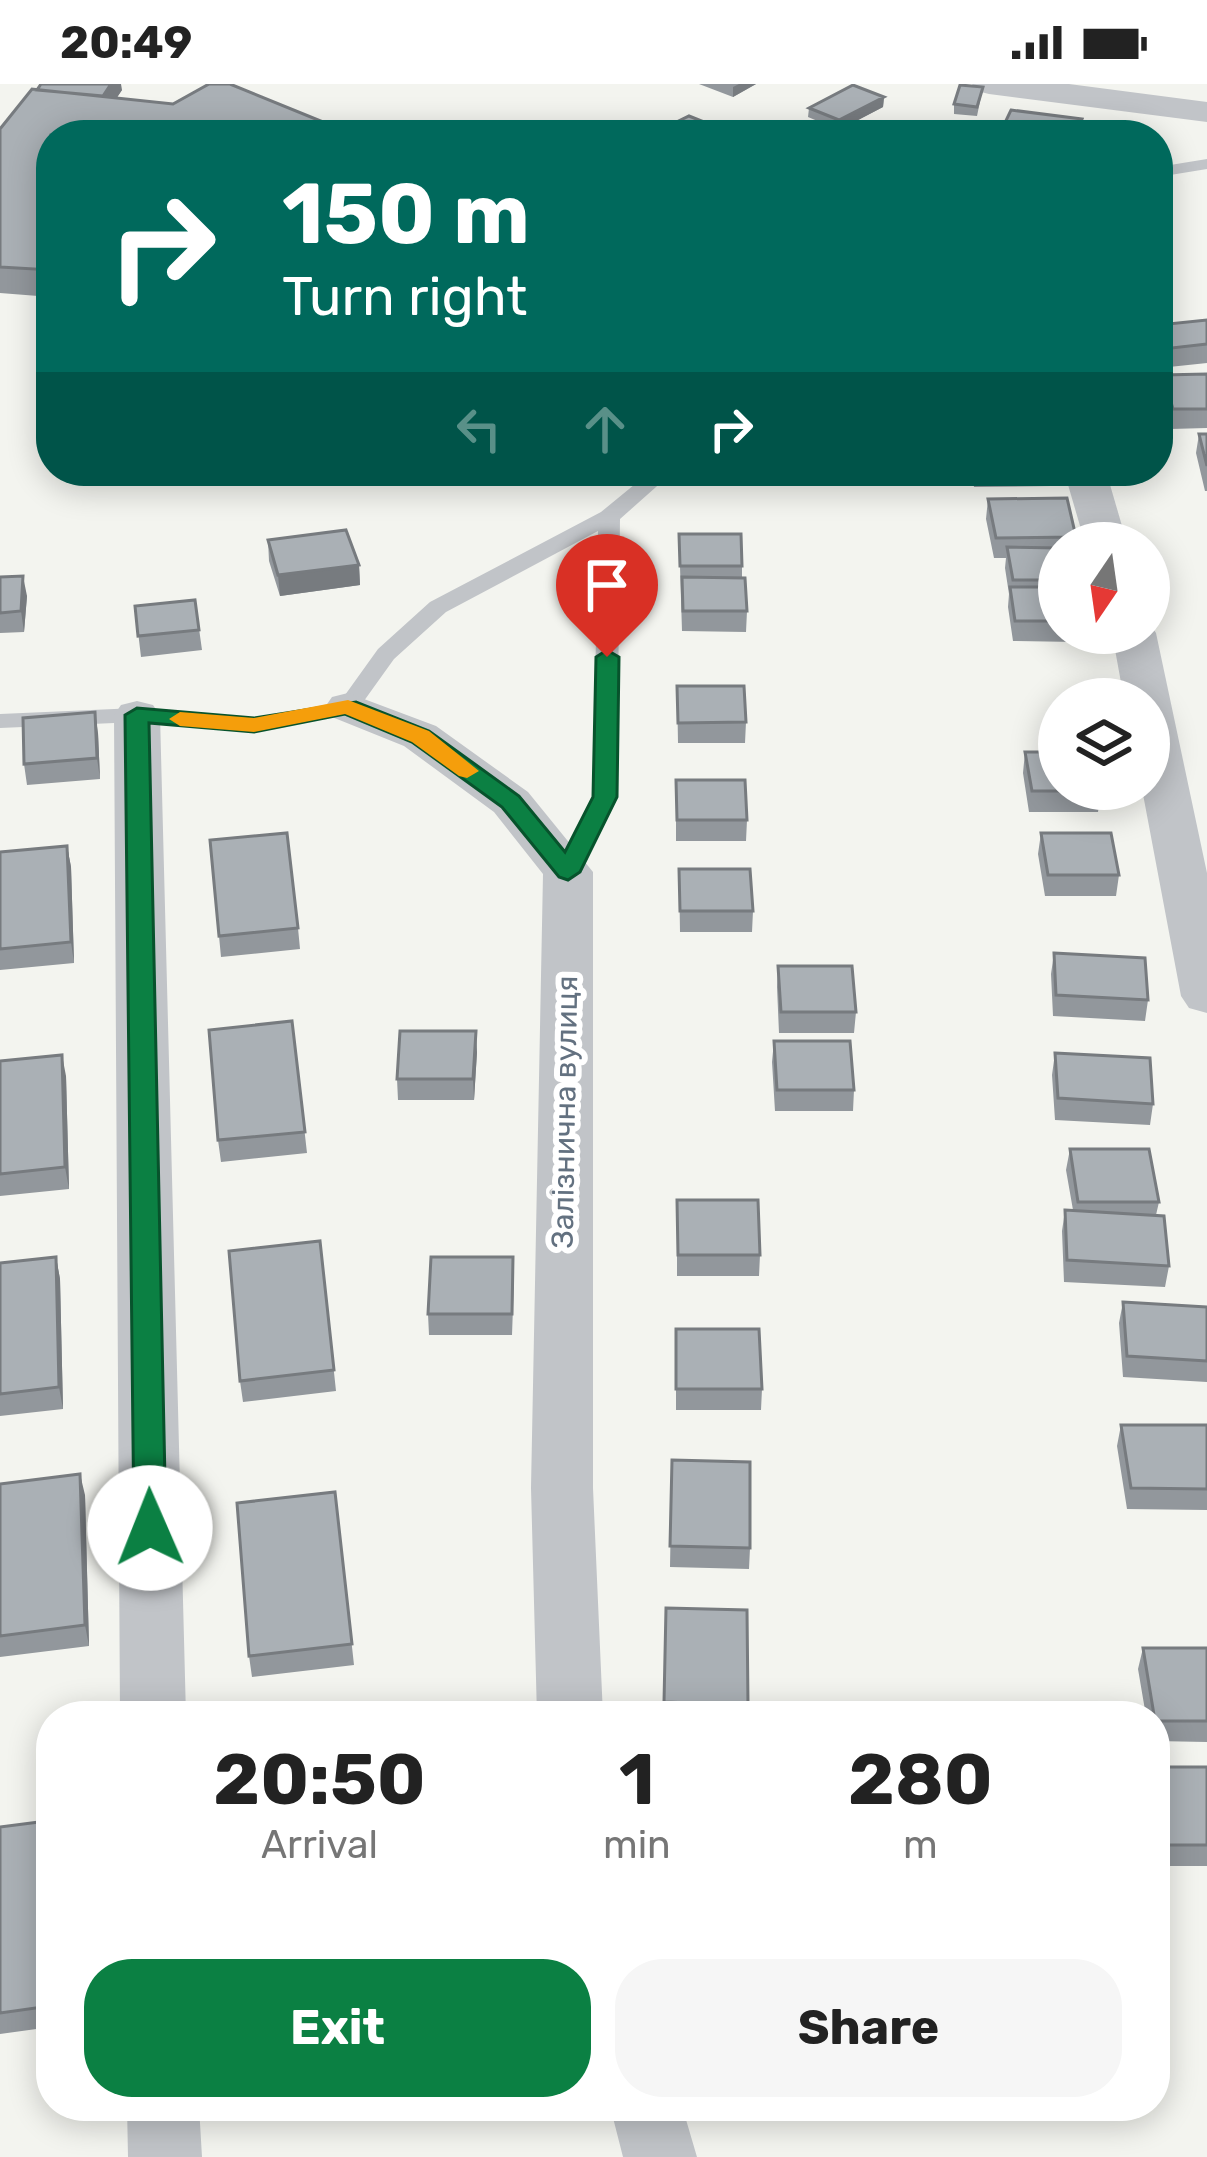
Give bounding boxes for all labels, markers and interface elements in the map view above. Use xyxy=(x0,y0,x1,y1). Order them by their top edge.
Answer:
text: 20:49 xyxy=(60,16,192,69)
text: 150 m xyxy=(282,164,530,264)
icon: right xyxy=(84,168,240,324)
text: Turn right xyxy=(282,265,527,329)
icon: left xyxy=(446,396,512,462)
icon: ahead xyxy=(572,396,638,462)
icon: right xyxy=(698,396,764,462)
north arrow xyxy=(1038,522,1170,654)
map controls xyxy=(1038,522,1170,810)
pin xyxy=(556,534,658,657)
icon: arrive xyxy=(574,552,640,618)
button: layers xyxy=(1038,678,1170,810)
street label: Залізнична вулиця xyxy=(545,975,585,1249)
position arrow xyxy=(87,1465,213,1591)
text: 20:50 xyxy=(213,1737,426,1822)
text: 1 xyxy=(619,1737,655,1822)
text: 280 xyxy=(848,1737,993,1822)
text: Arrival xyxy=(261,1822,378,1868)
text: min xyxy=(603,1822,671,1868)
text: m xyxy=(903,1822,938,1868)
button: Exit xyxy=(84,1959,591,2097)
button: Share xyxy=(615,1959,1122,2097)

